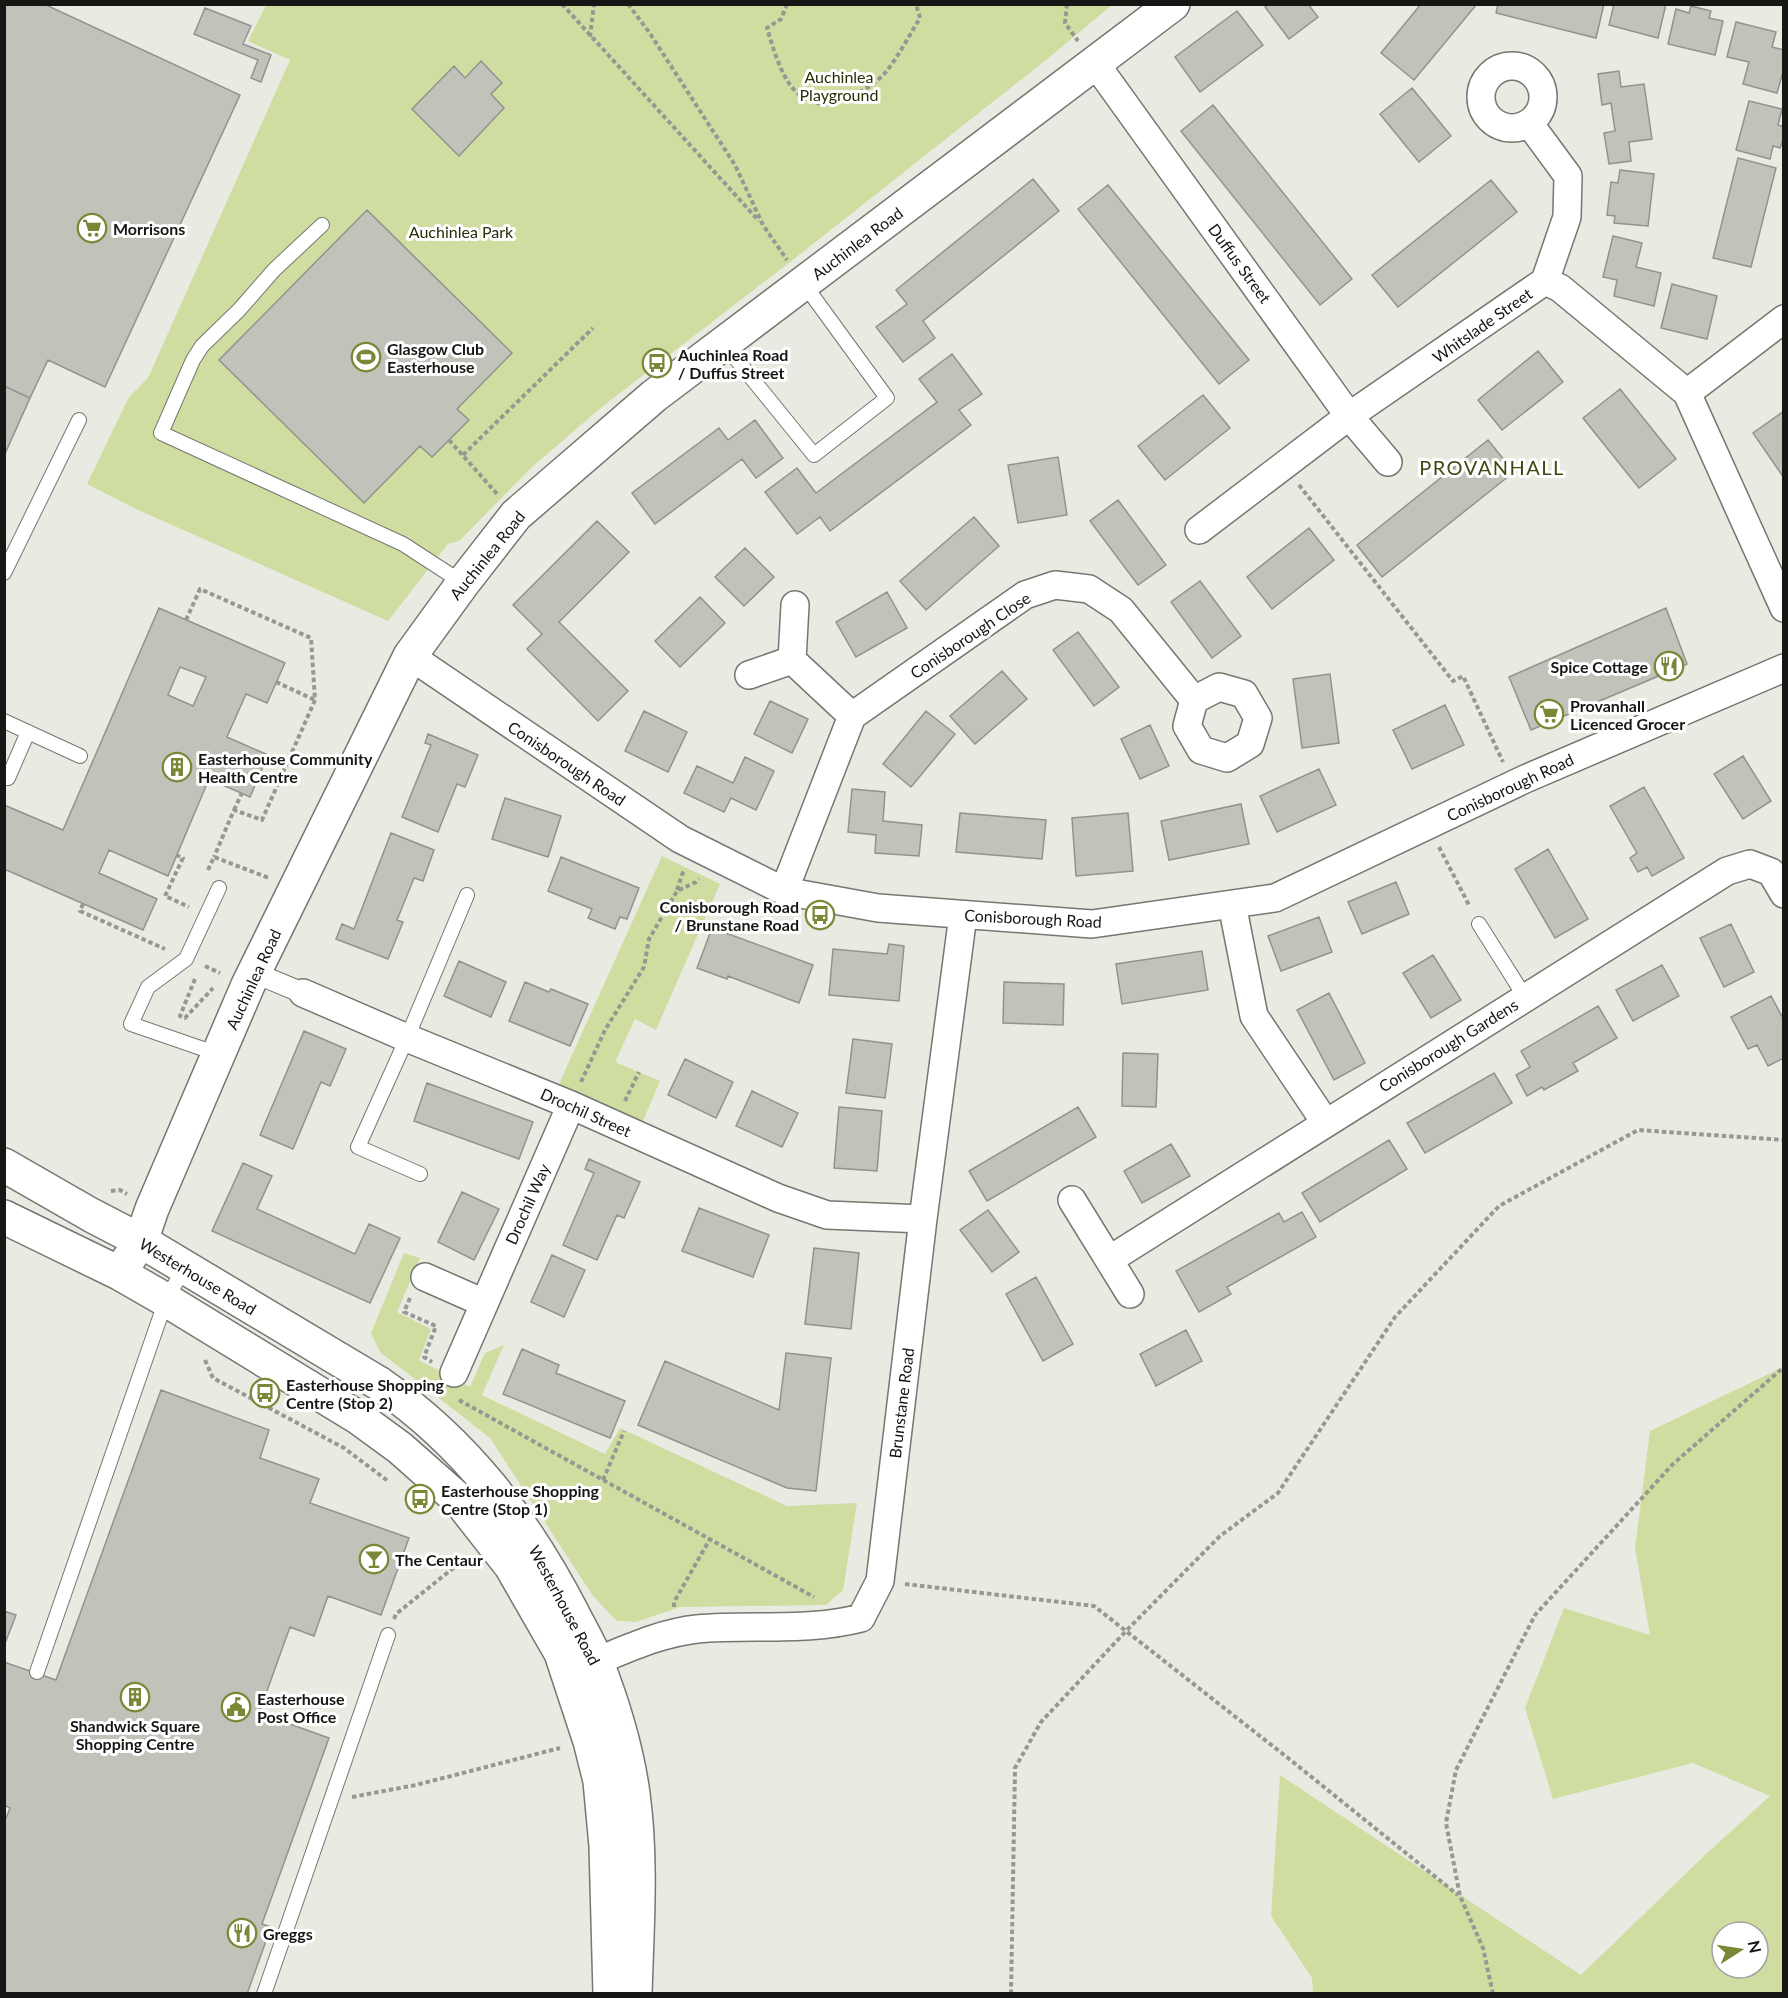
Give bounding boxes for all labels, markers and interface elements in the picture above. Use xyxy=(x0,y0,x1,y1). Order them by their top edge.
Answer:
park label: Auchinlea Playground xyxy=(800,67,878,104)
street label: Auchinlea Road xyxy=(808,203,906,283)
supermarket icon: Morrisons xyxy=(76,212,108,244)
place label: Morrisons xyxy=(113,219,185,238)
street label: Duffus Street xyxy=(1205,220,1275,307)
park label: Auchinlea Park xyxy=(409,222,514,241)
street label: Whitslade Street xyxy=(1429,283,1536,366)
place label: Glasgow Club Easterhouse xyxy=(387,339,484,376)
sports icon: Glasgow Club Easterhouse xyxy=(350,341,382,373)
place label: Auchinlea Road / Duffus Street xyxy=(677,345,788,382)
bus stop icon: Auchinlea Road / Duffus Street xyxy=(641,347,673,379)
district label: PROVANHALL xyxy=(1419,455,1565,479)
street label: Auchinlea Road xyxy=(445,507,529,603)
street label: Conisborough Close xyxy=(906,588,1034,682)
restaurant icon: Spice Cottage xyxy=(1653,650,1685,682)
place label: Spice Cottage xyxy=(1551,657,1648,676)
place label: Provanhall Licenced Grocer xyxy=(1570,696,1685,733)
supermarket icon: Provanhall Licenced Grocer xyxy=(1533,698,1565,730)
street label: Conisborough Road xyxy=(505,717,629,809)
place label: Easterhouse Community Health Centre xyxy=(198,749,373,786)
street label: Conisborough Road xyxy=(1444,749,1576,825)
building icon: Easterhouse Community Health Centre xyxy=(161,751,193,783)
place label: Conisborough Road / Brunstane Road xyxy=(660,897,799,934)
bus stop icon: Conisborough Road / Brunstane Road xyxy=(804,899,836,931)
street label: Conisborough Road xyxy=(964,905,1102,931)
street label: Auchinlea Road xyxy=(221,926,285,1032)
street label: Conisborough Gardens xyxy=(1375,994,1521,1096)
street label: Drochil Street xyxy=(538,1084,634,1141)
street label: Drochil Way xyxy=(501,1160,554,1247)
street label: Westerhouse Road xyxy=(136,1234,260,1318)
street label: Brunstane Road xyxy=(885,1347,917,1459)
place label: Easterhouse Shopping Centre (Stop 2) xyxy=(286,1375,445,1412)
bus stop icon: Easterhouse Shopping Centre (Stop 2) xyxy=(249,1377,281,1409)
place label: Easterhouse Shopping Centre (Stop 1) xyxy=(441,1481,600,1518)
bus stop icon: Easterhouse Shopping Centre (Stop 1) xyxy=(404,1483,436,1515)
street label: Westerhouse Road xyxy=(525,1542,605,1668)
bar icon: The Centaur xyxy=(358,1543,390,1575)
place label: The Centaur xyxy=(395,1550,483,1569)
building icon: Shandwick Square Shopping Centre xyxy=(119,1681,151,1713)
place label: Easterhouse Post Office xyxy=(257,1689,345,1726)
public building icon: Easterhouse Post Office xyxy=(220,1691,252,1723)
place label: Shandwick Square Shopping Centre xyxy=(70,1716,201,1753)
restaurant icon: Greggs xyxy=(226,1917,258,1949)
north arrow xyxy=(1710,1920,1770,1980)
place label: Greggs xyxy=(263,1924,313,1943)
text: N xyxy=(1745,1939,1766,1955)

